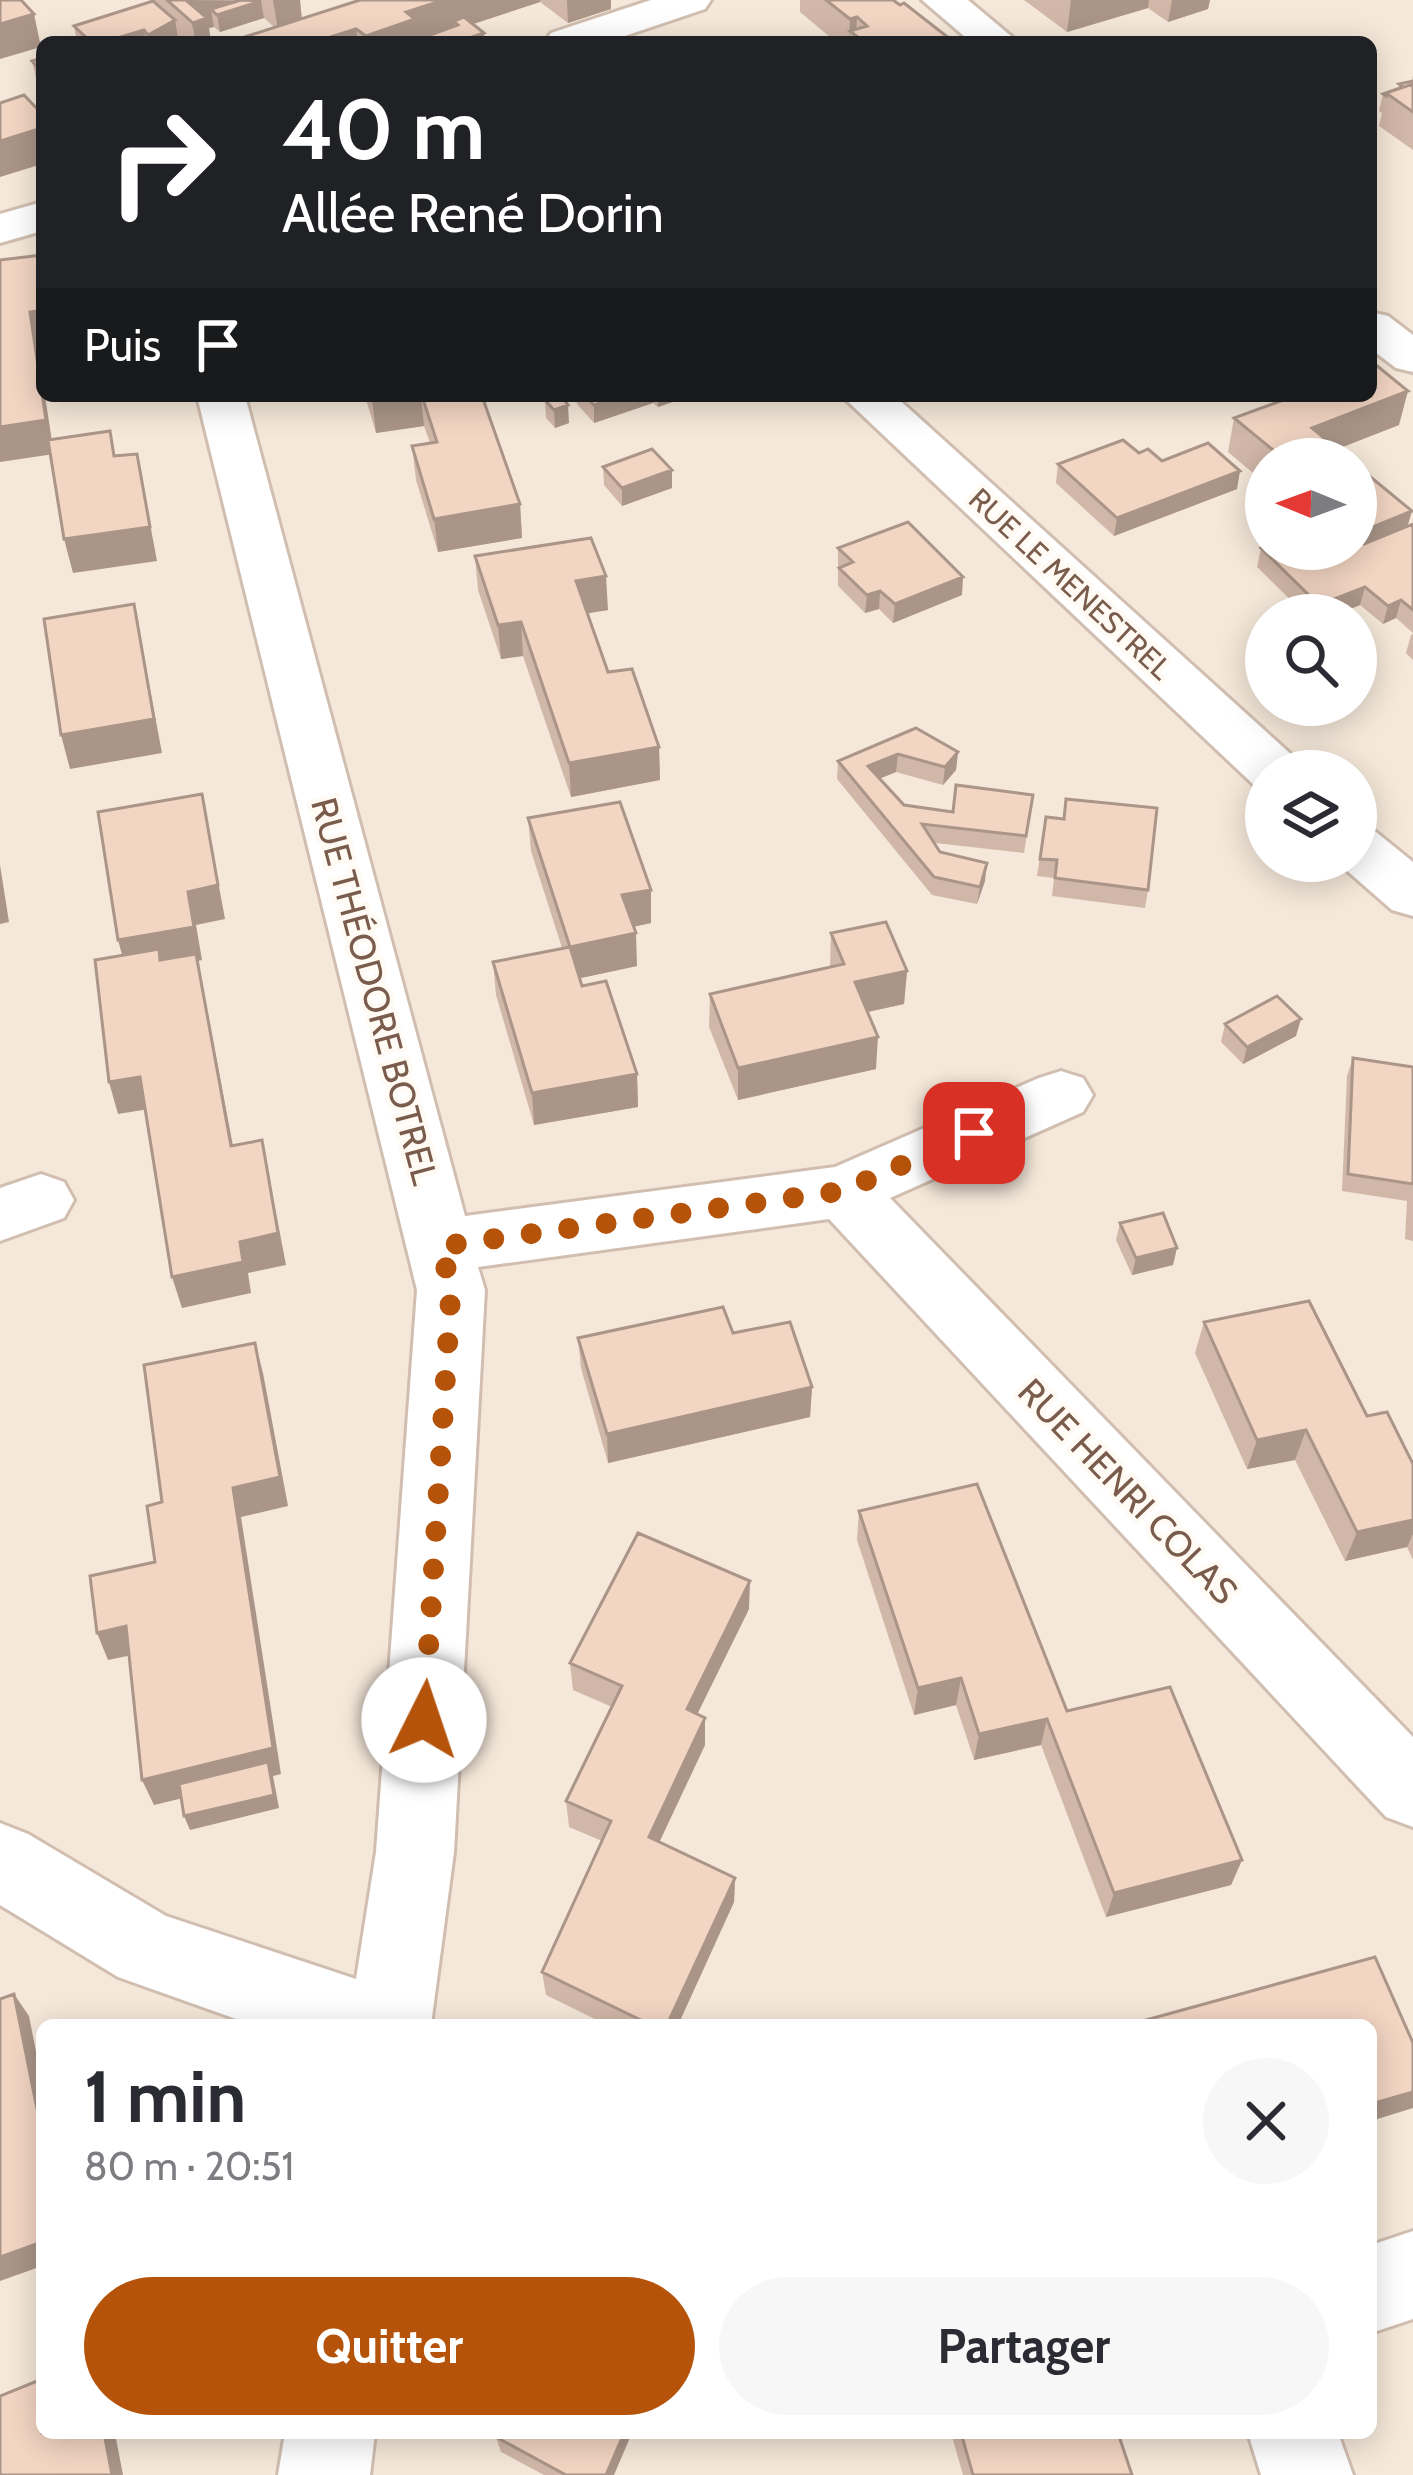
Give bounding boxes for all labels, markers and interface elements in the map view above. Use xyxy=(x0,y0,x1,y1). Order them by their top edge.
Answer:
text: 40 m xyxy=(282,78,485,180)
icon: right xyxy=(84,84,240,240)
text: Allée René Dorin xyxy=(282,180,664,246)
icon: arrive xyxy=(185,312,251,378)
text: Puis xyxy=(84,318,161,372)
north arrow xyxy=(1245,438,1377,570)
map controls xyxy=(1245,438,1377,882)
street label: RUE LE MENESTREL xyxy=(961,480,1179,687)
button: search xyxy=(1245,594,1377,726)
button: layers xyxy=(1245,750,1377,882)
street label: RUE THÉODORE BOTREL xyxy=(302,793,448,1189)
pin xyxy=(923,1082,1025,1184)
icon: arrive xyxy=(941,1100,1007,1166)
street label: RUE HENRI COLAS xyxy=(1009,1369,1247,1613)
position arrow xyxy=(361,1657,487,1783)
text: 1 min xyxy=(84,2053,246,2140)
button: close xyxy=(1203,2058,1329,2184)
text: 80 m · 20:51 xyxy=(84,2142,294,2190)
button: Quitter xyxy=(84,2277,695,2415)
button: Partager xyxy=(719,2277,1329,2415)

